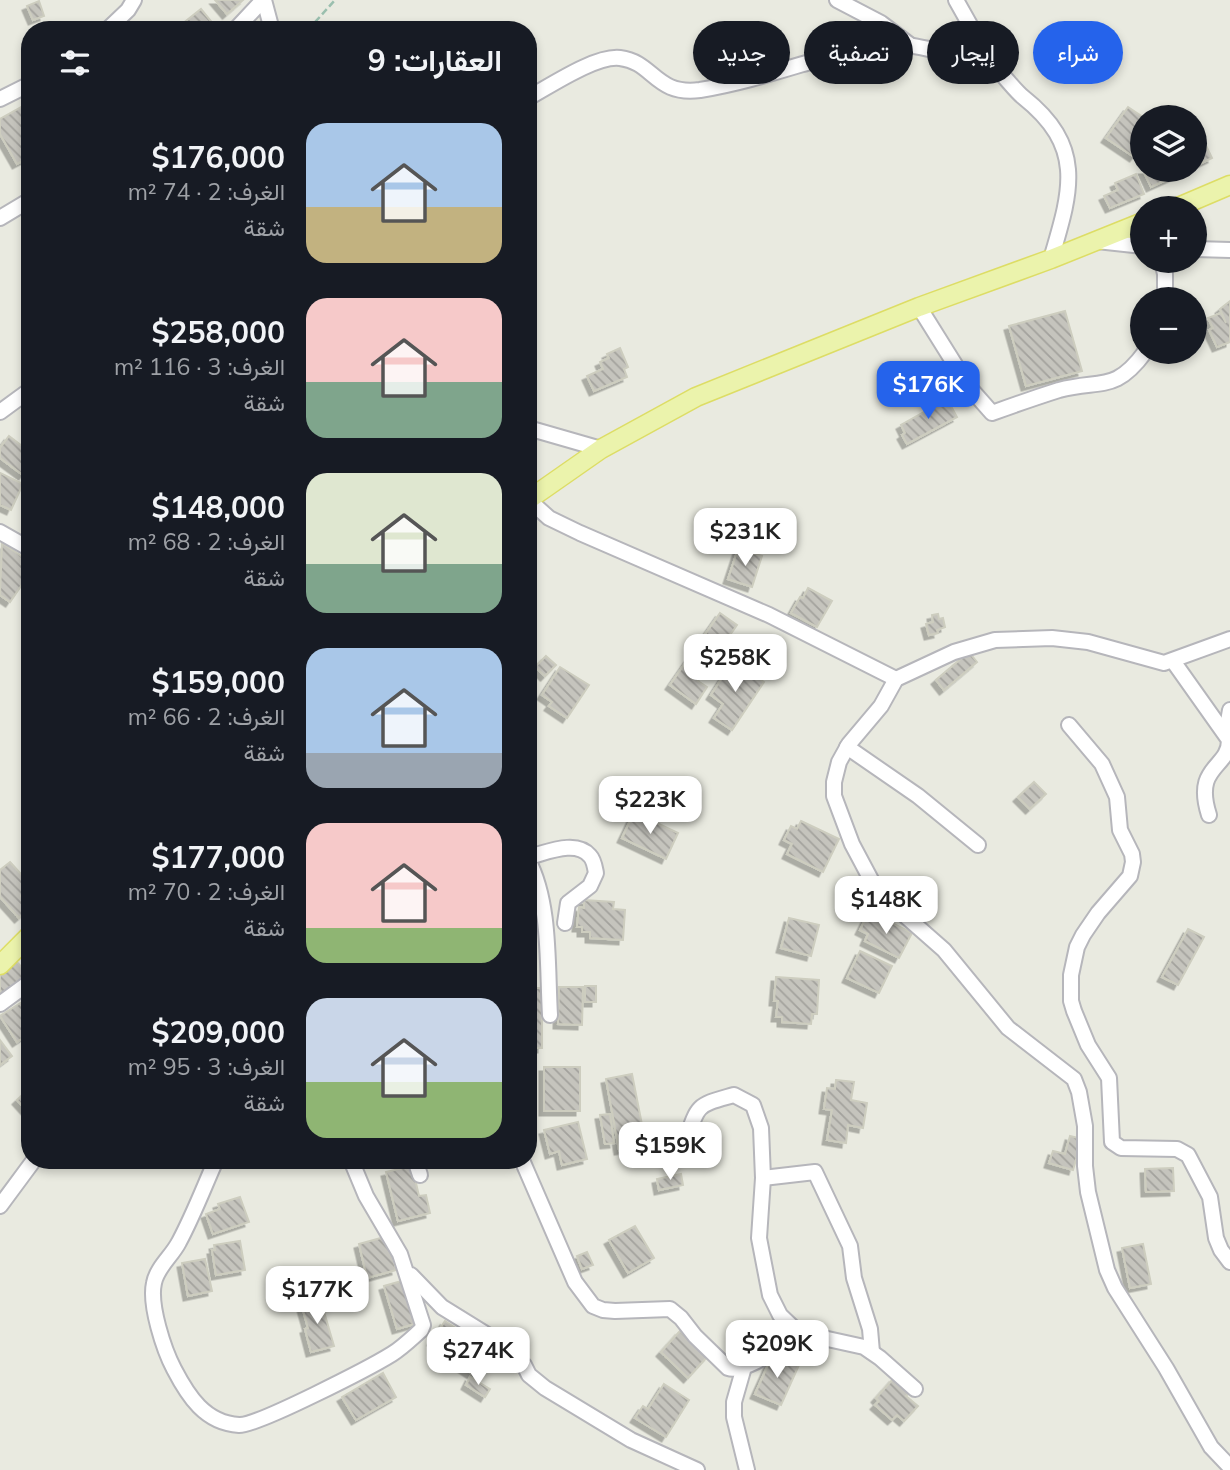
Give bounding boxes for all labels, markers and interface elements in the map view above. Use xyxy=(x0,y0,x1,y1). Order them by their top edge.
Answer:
chip: جديد xyxy=(693,21,790,84)
chip: تصفية xyxy=(804,21,913,84)
chip: إيجار xyxy=(927,21,1019,84)
chip: شراء xyxy=(1033,21,1123,84)
text: العقارات: 9 xyxy=(368,41,502,79)
icon: filters xyxy=(56,44,94,82)
map controls xyxy=(1130,105,1207,364)
button: layers xyxy=(1130,105,1207,182)
text: $176,000 xyxy=(152,138,285,176)
icon: home xyxy=(362,151,446,235)
text: الغرف: 2 · 74 m² xyxy=(128,177,285,206)
button: + xyxy=(1130,196,1207,273)
text: شقة xyxy=(243,213,285,242)
button: − xyxy=(1130,287,1207,364)
text: $258,000 xyxy=(152,313,285,351)
icon: home xyxy=(362,326,446,410)
text: الغرف: 3 · 116 m² xyxy=(114,352,285,381)
pin: $176K xyxy=(879,362,977,421)
text: $176K xyxy=(893,369,963,398)
text: شقة xyxy=(243,388,285,417)
text: $148,000 xyxy=(152,488,285,526)
icon: home xyxy=(362,501,446,585)
pin: $231K xyxy=(696,508,794,568)
text: $231K xyxy=(710,516,780,545)
text: الغرف: 2 · 68 m² xyxy=(128,527,285,556)
text: شقة xyxy=(243,563,285,592)
pin: $258K xyxy=(686,634,784,694)
text: $258K xyxy=(700,642,770,671)
text: $159,000 xyxy=(152,663,285,701)
icon: home xyxy=(362,676,446,760)
text: الغرف: 2 · 66 m² xyxy=(128,702,285,731)
text: شقة xyxy=(243,738,285,767)
pin: $223K xyxy=(601,776,699,836)
text: $223K xyxy=(615,784,685,813)
text: $177,000 xyxy=(152,838,285,876)
icon: home xyxy=(362,851,446,935)
pin: $148K xyxy=(837,876,935,936)
text: الغرف: 2 · 70 m² xyxy=(128,877,285,906)
text: $148K xyxy=(851,884,921,913)
text: شقة xyxy=(243,913,285,942)
text: $209,000 xyxy=(152,1013,285,1051)
icon: home xyxy=(362,1026,446,1110)
text: الغرف: 3 · 95 m² xyxy=(128,1052,285,1081)
text: شقة xyxy=(243,1088,285,1117)
pin: $159K xyxy=(621,1122,719,1182)
text: $159K xyxy=(635,1130,705,1159)
pin: $177K xyxy=(268,1266,366,1326)
text: $177K xyxy=(282,1274,352,1303)
pin: $209K xyxy=(728,1320,826,1380)
pin: $274K xyxy=(429,1328,527,1387)
text: $209K xyxy=(742,1328,812,1357)
text: $274K xyxy=(443,1335,513,1364)

